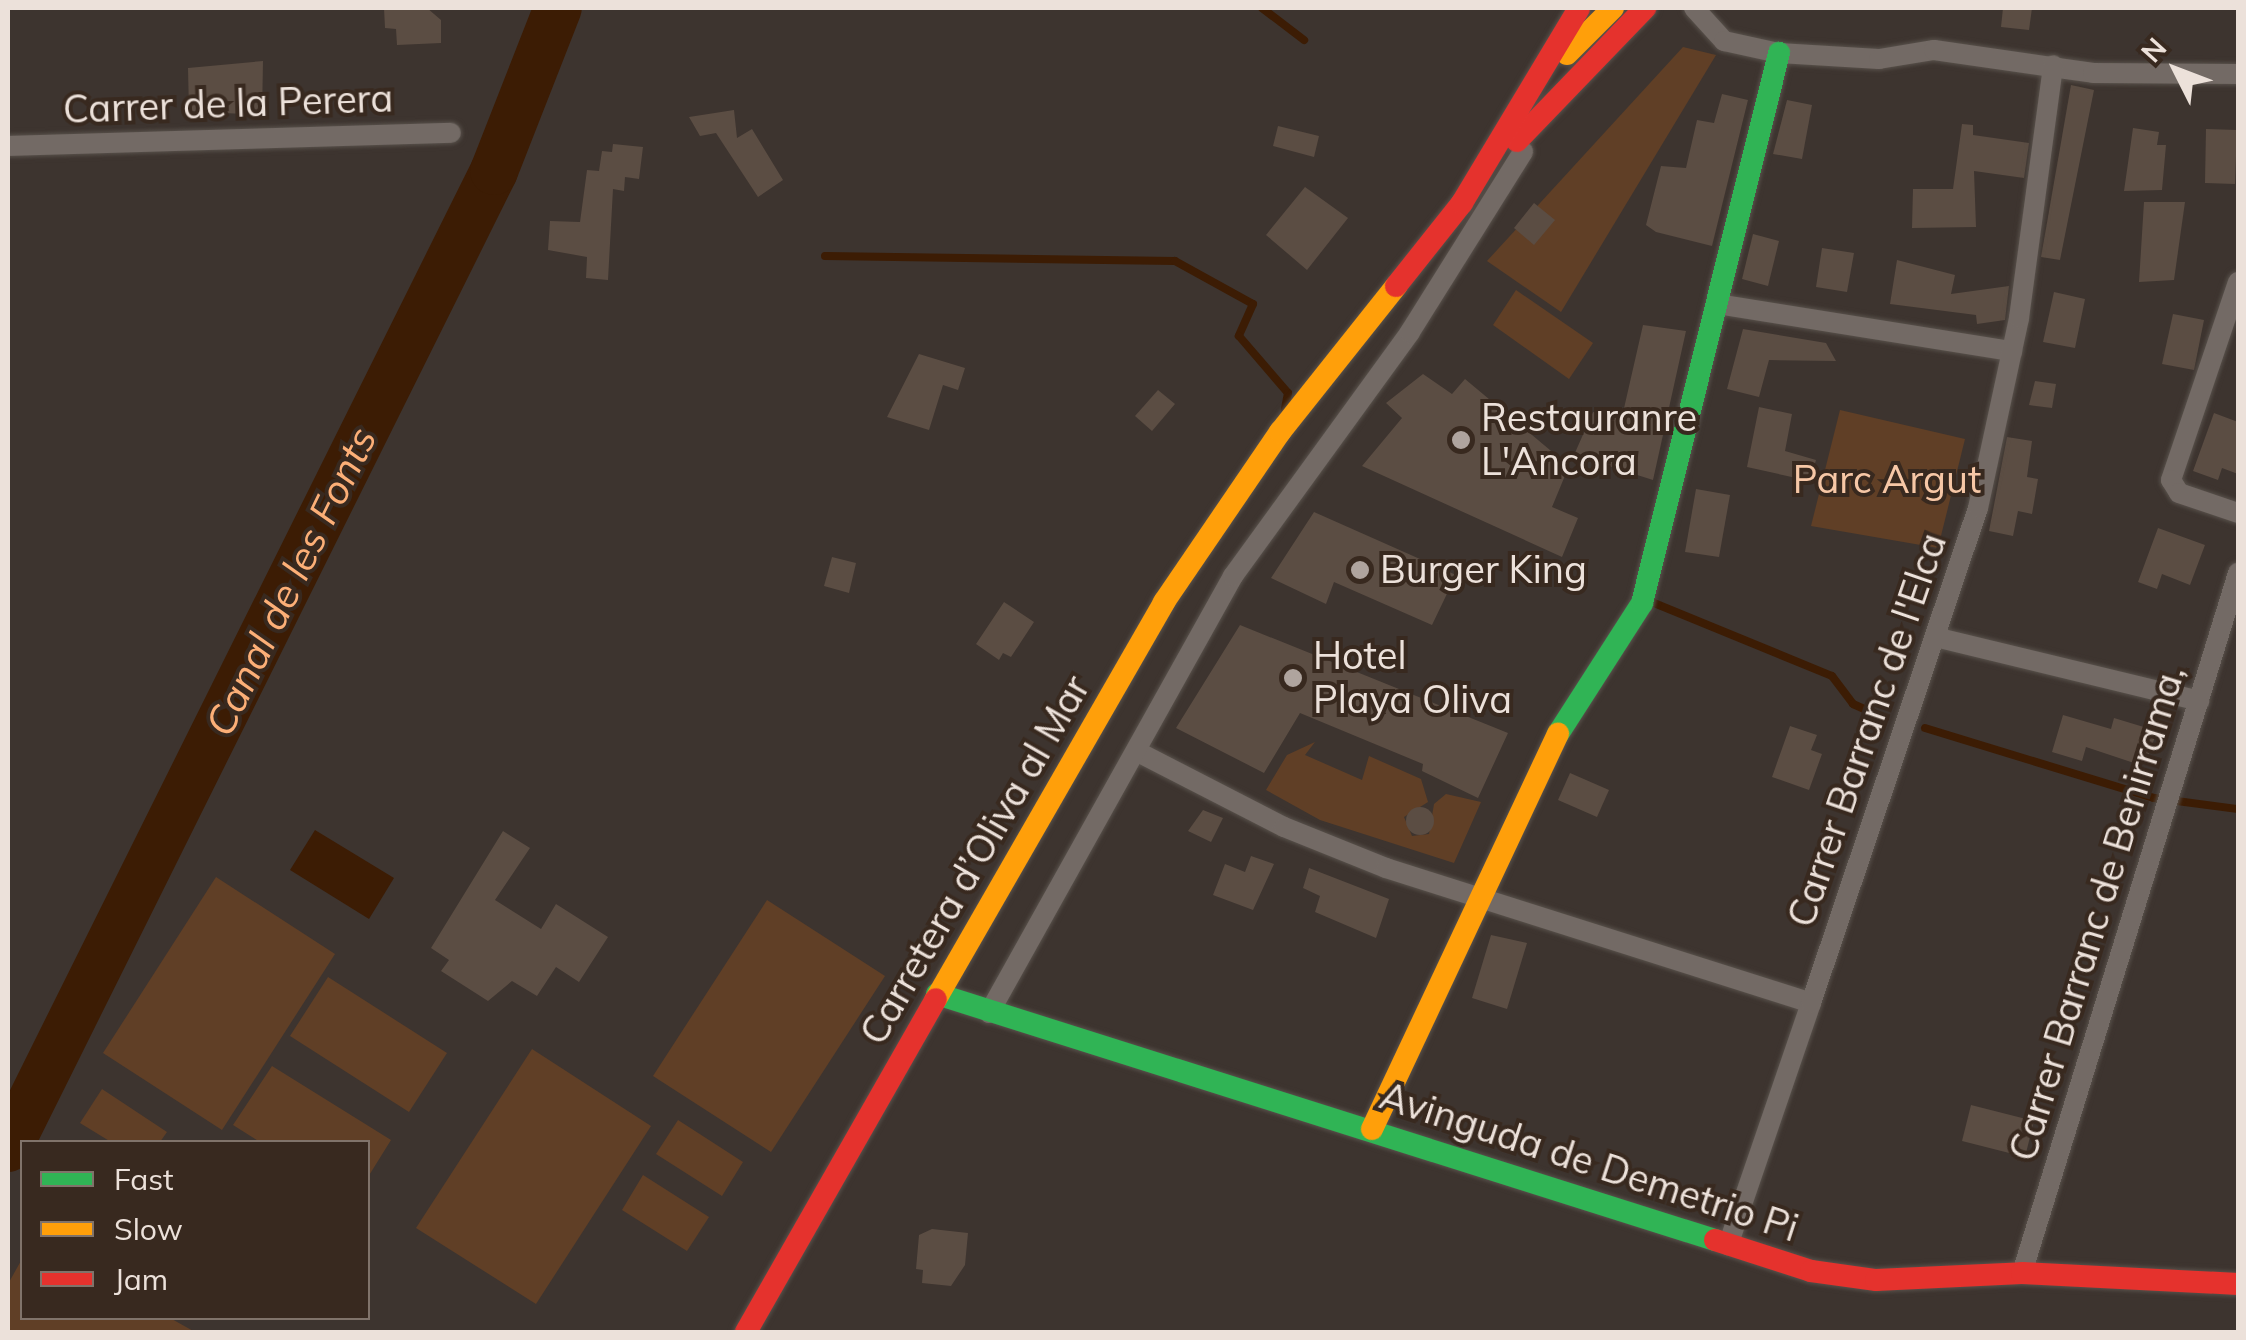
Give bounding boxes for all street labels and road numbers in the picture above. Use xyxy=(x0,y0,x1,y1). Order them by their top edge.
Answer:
street label: Carrer de la Perera xyxy=(62,75,394,133)
street label: Carrer Barranc de l'Elca xyxy=(1778,527,1956,933)
street label: Carrer Barranc de Benirrama, xyxy=(2000,660,2194,1166)
street label: Carretera d’Oliva al Mar xyxy=(851,667,1099,1053)
street label: Avinguda de Demetrio Pi xyxy=(1374,1073,1804,1251)

